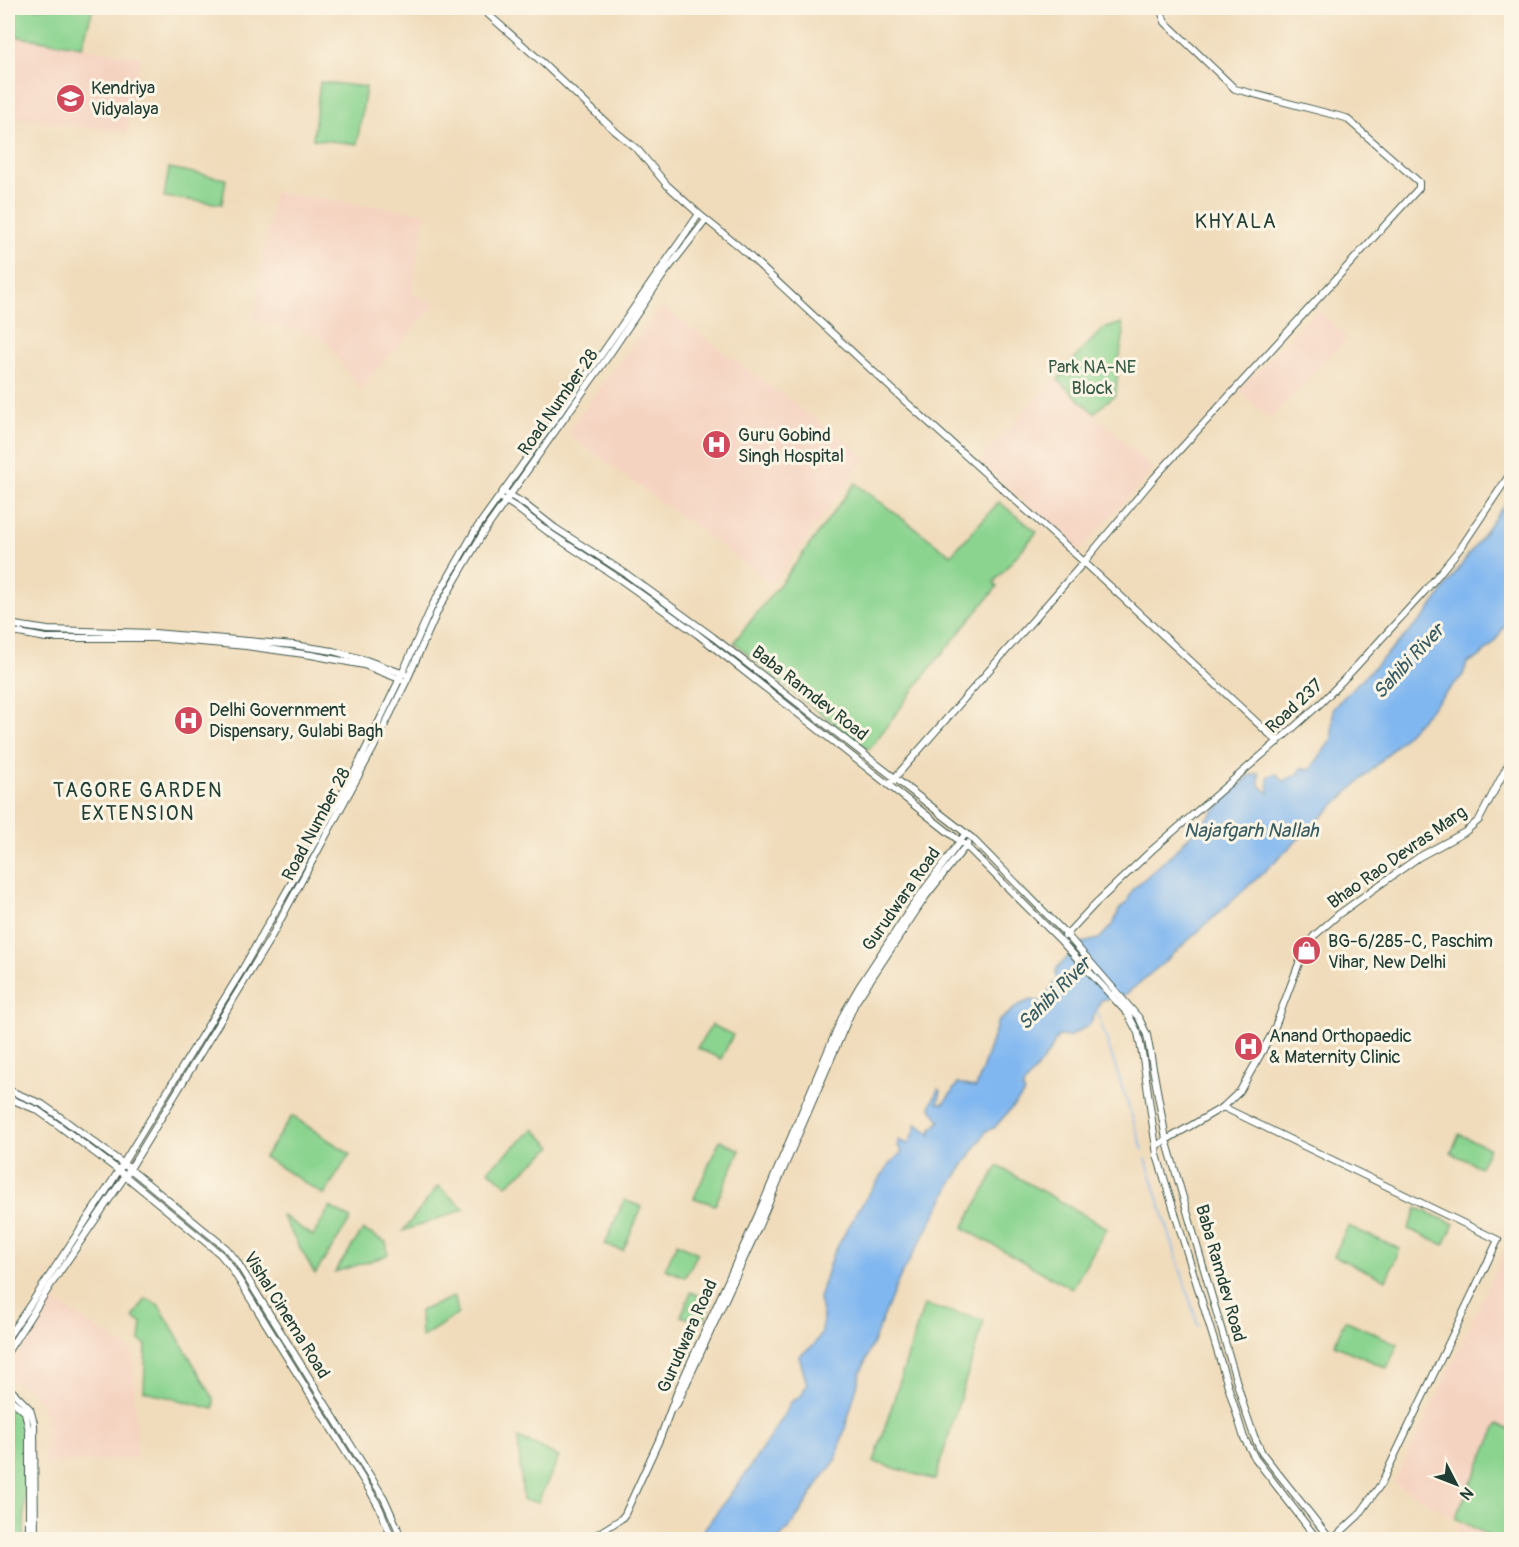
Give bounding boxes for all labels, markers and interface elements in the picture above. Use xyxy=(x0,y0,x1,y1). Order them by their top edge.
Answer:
place label: Kendriya Vidyalaya xyxy=(91,77,159,121)
school or university icon: Kendriya Vidyalaya xyxy=(54,82,86,114)
district label: KHYALA xyxy=(1195,209,1277,234)
street label: Road Number 28 xyxy=(513,344,604,460)
park label: Park NA-NE Block xyxy=(1048,356,1136,400)
place label: Guru Gobind Singh Hospital xyxy=(738,424,844,468)
hospital icon: Guru Gobind Singh Hospital xyxy=(701,429,733,461)
water label: Sahibi River xyxy=(1367,617,1451,704)
street label: Baba Ramdev Road xyxy=(747,641,873,746)
street label: Road 237 xyxy=(1261,674,1328,739)
place label: Delhi Government Dispensary, Gulabi Bagh xyxy=(209,699,383,743)
hospital icon: Delhi Government Dispensary, Gulabi Bagh xyxy=(172,704,204,736)
street label: Road Number 28 xyxy=(277,764,356,885)
district label: TAGORE GARDEN EXTENSION xyxy=(53,778,223,826)
street label: Bhao Rao Devras Marg xyxy=(1323,801,1471,914)
water label: Najafgarh Nallah xyxy=(1184,818,1320,843)
street label: Gurudwara Road xyxy=(857,843,946,956)
place label: BG-6/285-C, Paschim Vihar, New Delhi xyxy=(1328,930,1493,974)
shop icon: BG-6/285-C, Paschim Vihar, New Delhi xyxy=(1291,935,1323,967)
water label: Sahibi River xyxy=(1012,949,1098,1035)
place label: Anand Orthopaedic & Maternity Clinic xyxy=(1269,1025,1412,1069)
hospital icon: Anand Orthopaedic & Maternity Clinic xyxy=(1232,1030,1264,1062)
street label: Baba Ramdev Road xyxy=(1190,1202,1251,1344)
street label: Vishal Cinema Road xyxy=(238,1247,335,1383)
street label: Gurudwara Road xyxy=(652,1276,723,1397)
north arrow xyxy=(1426,1454,1486,1514)
text: N xyxy=(1455,1483,1477,1504)

